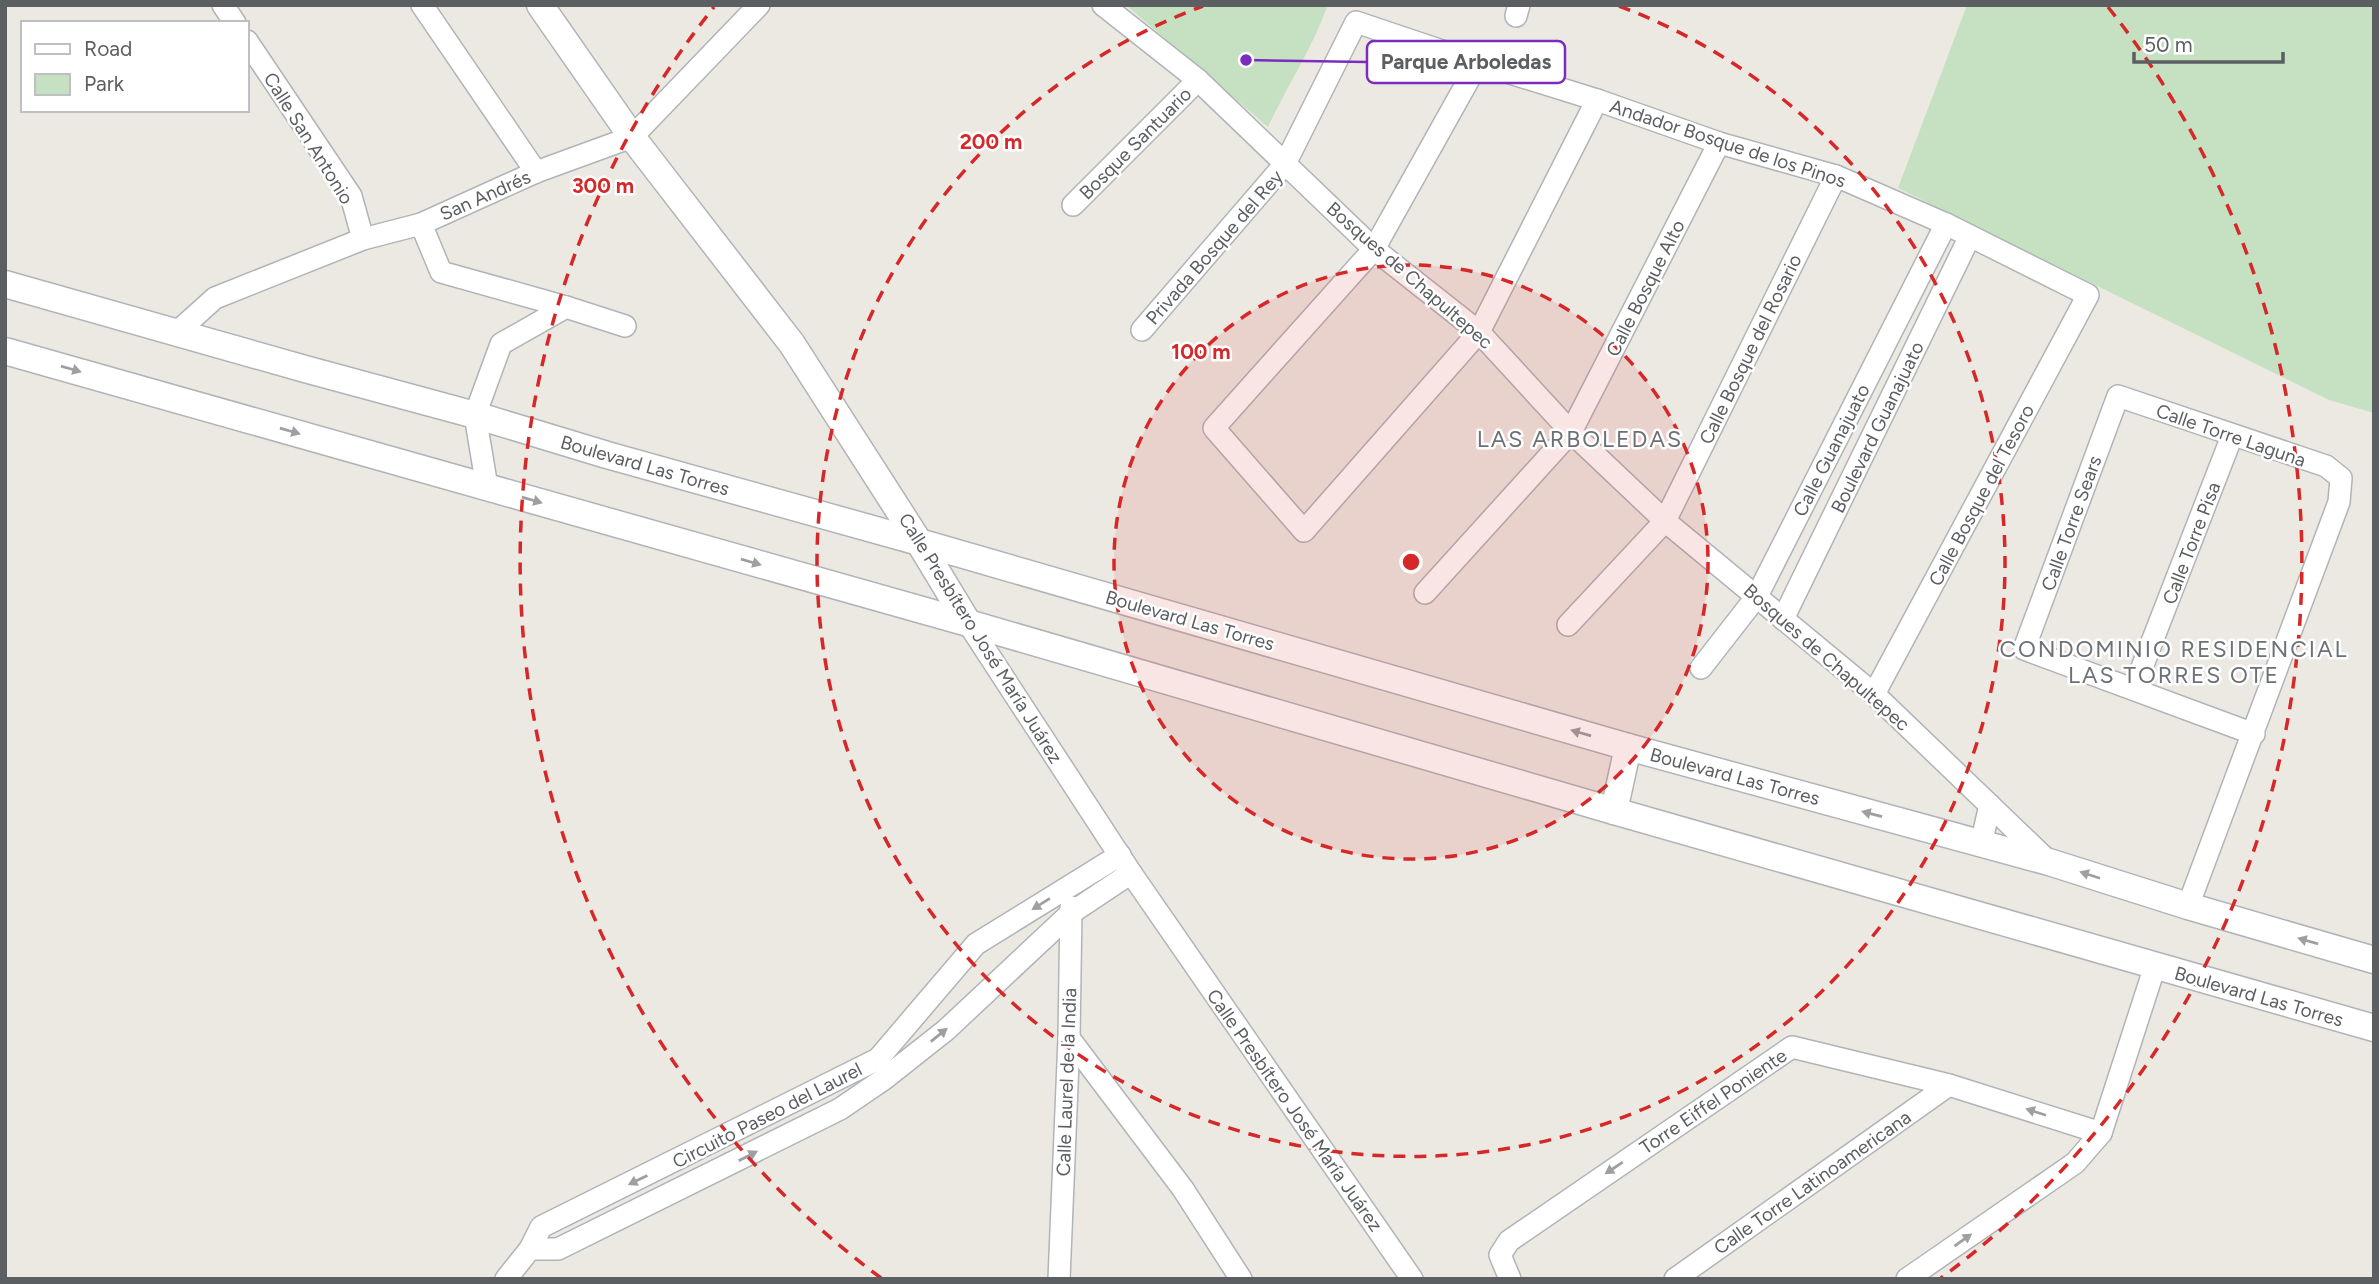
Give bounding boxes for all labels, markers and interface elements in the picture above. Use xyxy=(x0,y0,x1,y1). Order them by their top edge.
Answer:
legend xyxy=(21,21,248,112)
scale bar xyxy=(2134,21,2283,65)
text: 50 m xyxy=(2144,32,2193,57)
text: Road xyxy=(84,36,132,61)
callout: Parque Arboledas xyxy=(1367,41,1565,83)
text: Parque Arboledas xyxy=(1381,49,1551,74)
street label: Calle San Antonio xyxy=(259,68,358,208)
text: Park xyxy=(84,71,125,96)
street label: Bosque Santuario xyxy=(1074,82,1196,204)
street label: Andador Bosque de los Pinos xyxy=(1607,94,1849,193)
text: 200 m xyxy=(960,129,1022,154)
street label: San Andrés xyxy=(436,165,534,226)
street label: Privada Bosque del Rey xyxy=(1141,165,1288,329)
text: 300 m xyxy=(572,173,634,198)
street label: Bosques de Chapultepec xyxy=(1322,197,1497,354)
street label: Calle Bosque Alto xyxy=(1601,216,1690,360)
street label: Calle Bosque del Rosario xyxy=(1694,250,1807,448)
street label: Boulevard Guanajuato xyxy=(1826,338,1929,517)
text: 100 m xyxy=(1171,339,1231,364)
one-way arrow xyxy=(61,365,82,375)
street label: Calle Guanajuato xyxy=(1788,380,1875,520)
street label: Calle Torre Laguna xyxy=(2153,399,2309,472)
street label: Calle Bosque del Tesoro xyxy=(1924,401,2039,590)
district label: LAS ARBOLEDAS xyxy=(1477,425,1683,453)
one-way arrow xyxy=(280,427,301,437)
street label: Boulevard Las Torres xyxy=(558,430,732,501)
street label: Calle Torre Sears xyxy=(2036,452,2107,594)
street label: Calle Torre Pisa xyxy=(2158,479,2225,608)
one-way arrow xyxy=(521,495,543,506)
street label: Calle Presbítero José María Juárez xyxy=(894,509,1067,768)
centre of rings xyxy=(1399,550,1423,574)
one-way arrow xyxy=(740,557,762,568)
street label: Bosques de Chapultepec xyxy=(1739,579,1914,736)
street label: Boulevard Las Torres xyxy=(1103,585,1277,656)
district label: CONDOMINIO RESIDENCIAL LAS TORRES OTE xyxy=(1999,635,2349,689)
one-way arrow xyxy=(1571,728,1592,738)
street label: Boulevard Las Torres xyxy=(1648,743,1822,810)
one-way arrow xyxy=(1861,808,1882,818)
one-way arrow xyxy=(2080,870,2101,880)
one-way arrow xyxy=(1032,897,1051,910)
one-way arrow xyxy=(2297,936,2318,946)
street label: Boulevard Las Torres xyxy=(2172,961,2346,1032)
street label: Calle Presbítero José María Juárez xyxy=(1202,985,1387,1236)
street label: Calle Laurel de la India xyxy=(1052,987,1081,1177)
one-way arrow xyxy=(931,1028,948,1043)
street label: Torre Eiffel Poniente xyxy=(1635,1044,1791,1159)
street label: Circuito Paseo del Laurel xyxy=(669,1058,866,1173)
street label: Calle Torre Latinoamericana xyxy=(1709,1106,1915,1259)
one-way arrow xyxy=(2025,1107,2046,1117)
one-way arrow xyxy=(738,1151,758,1162)
one-way arrow xyxy=(1605,1161,1623,1175)
one-way arrow xyxy=(628,1174,648,1185)
one-way arrow xyxy=(1954,1233,1972,1247)

